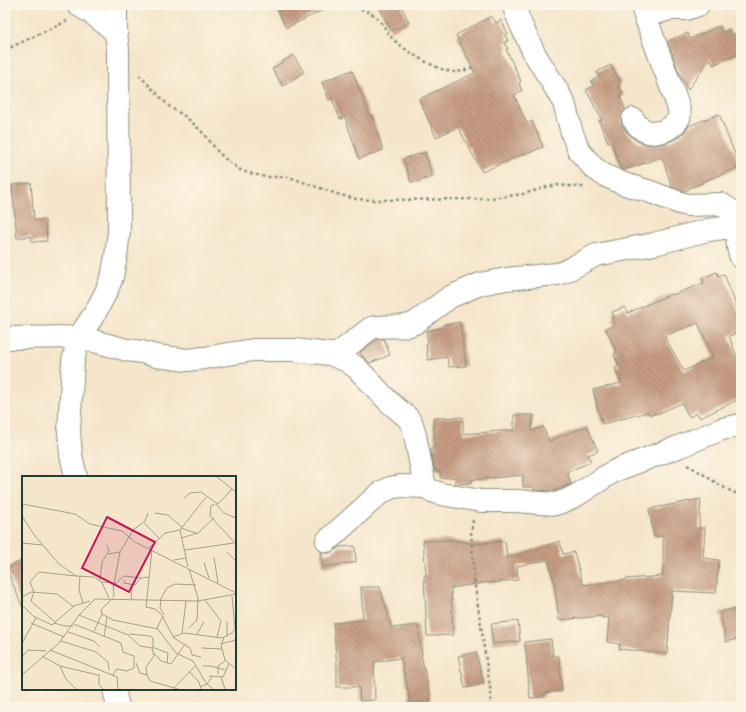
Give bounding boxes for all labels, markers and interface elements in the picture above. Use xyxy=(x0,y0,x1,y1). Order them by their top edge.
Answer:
inset map xyxy=(22,476,236,690)

